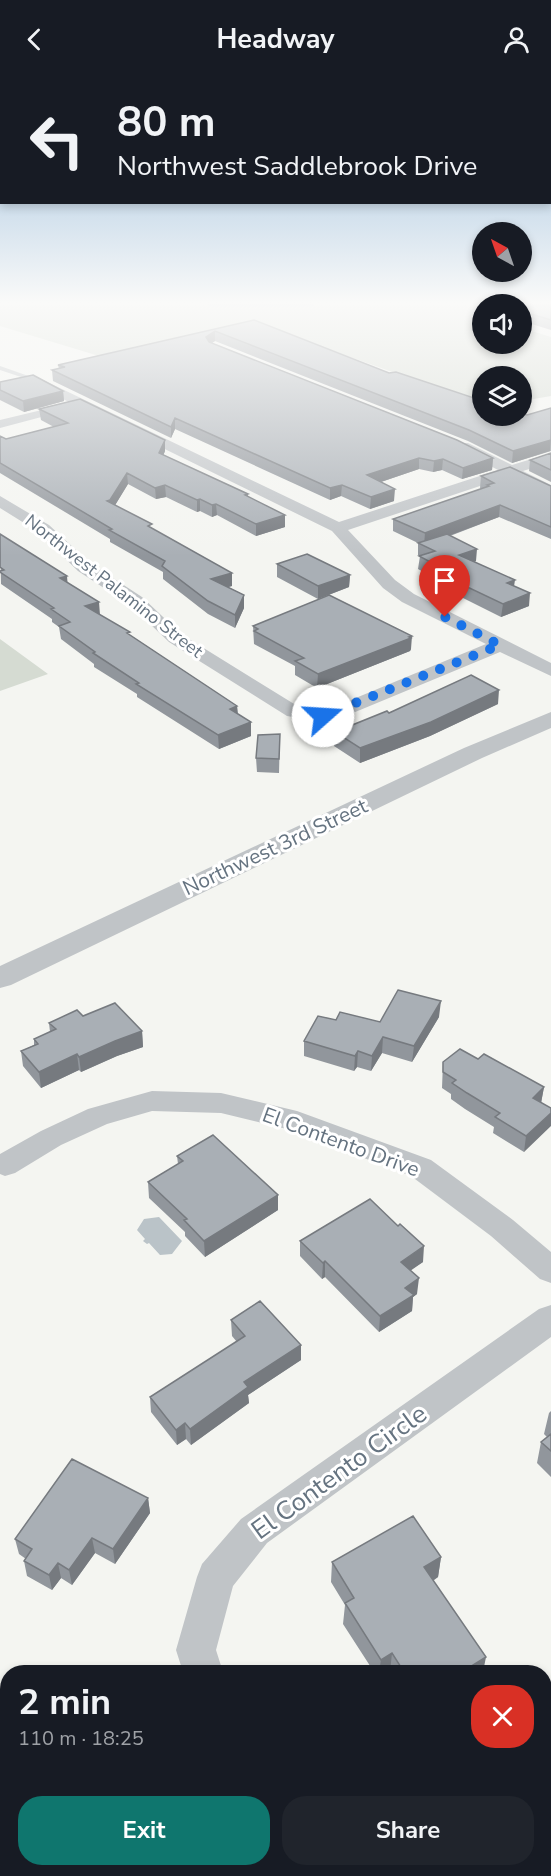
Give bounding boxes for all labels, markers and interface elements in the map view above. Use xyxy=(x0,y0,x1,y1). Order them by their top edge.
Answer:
text: Headway xyxy=(216,21,335,58)
icon: back xyxy=(18,23,51,56)
icon: person xyxy=(500,23,533,56)
text: 80 m xyxy=(117,94,216,151)
icon: left xyxy=(18,102,96,180)
text: Northwest Saddlebrook Drive xyxy=(117,148,478,185)
north arrow xyxy=(472,222,532,282)
map controls xyxy=(472,222,532,426)
button: sound xyxy=(472,294,532,354)
button: layers xyxy=(472,366,532,426)
street label: Northwest Palamino Street xyxy=(20,509,208,664)
pin xyxy=(419,555,470,617)
icon: arrive xyxy=(428,564,461,597)
position arrow xyxy=(291,684,355,748)
street label: Northwest 3rd Street xyxy=(178,792,372,902)
street label: El Contento Drive xyxy=(259,1101,423,1183)
street label: El Contento Circle xyxy=(244,1396,434,1548)
text: 2 min xyxy=(18,1678,111,1727)
button: close xyxy=(471,1685,534,1748)
text: 110 m · 18:25 xyxy=(18,1725,144,1752)
button: Exit xyxy=(18,1796,270,1865)
button: Share xyxy=(282,1796,534,1865)

